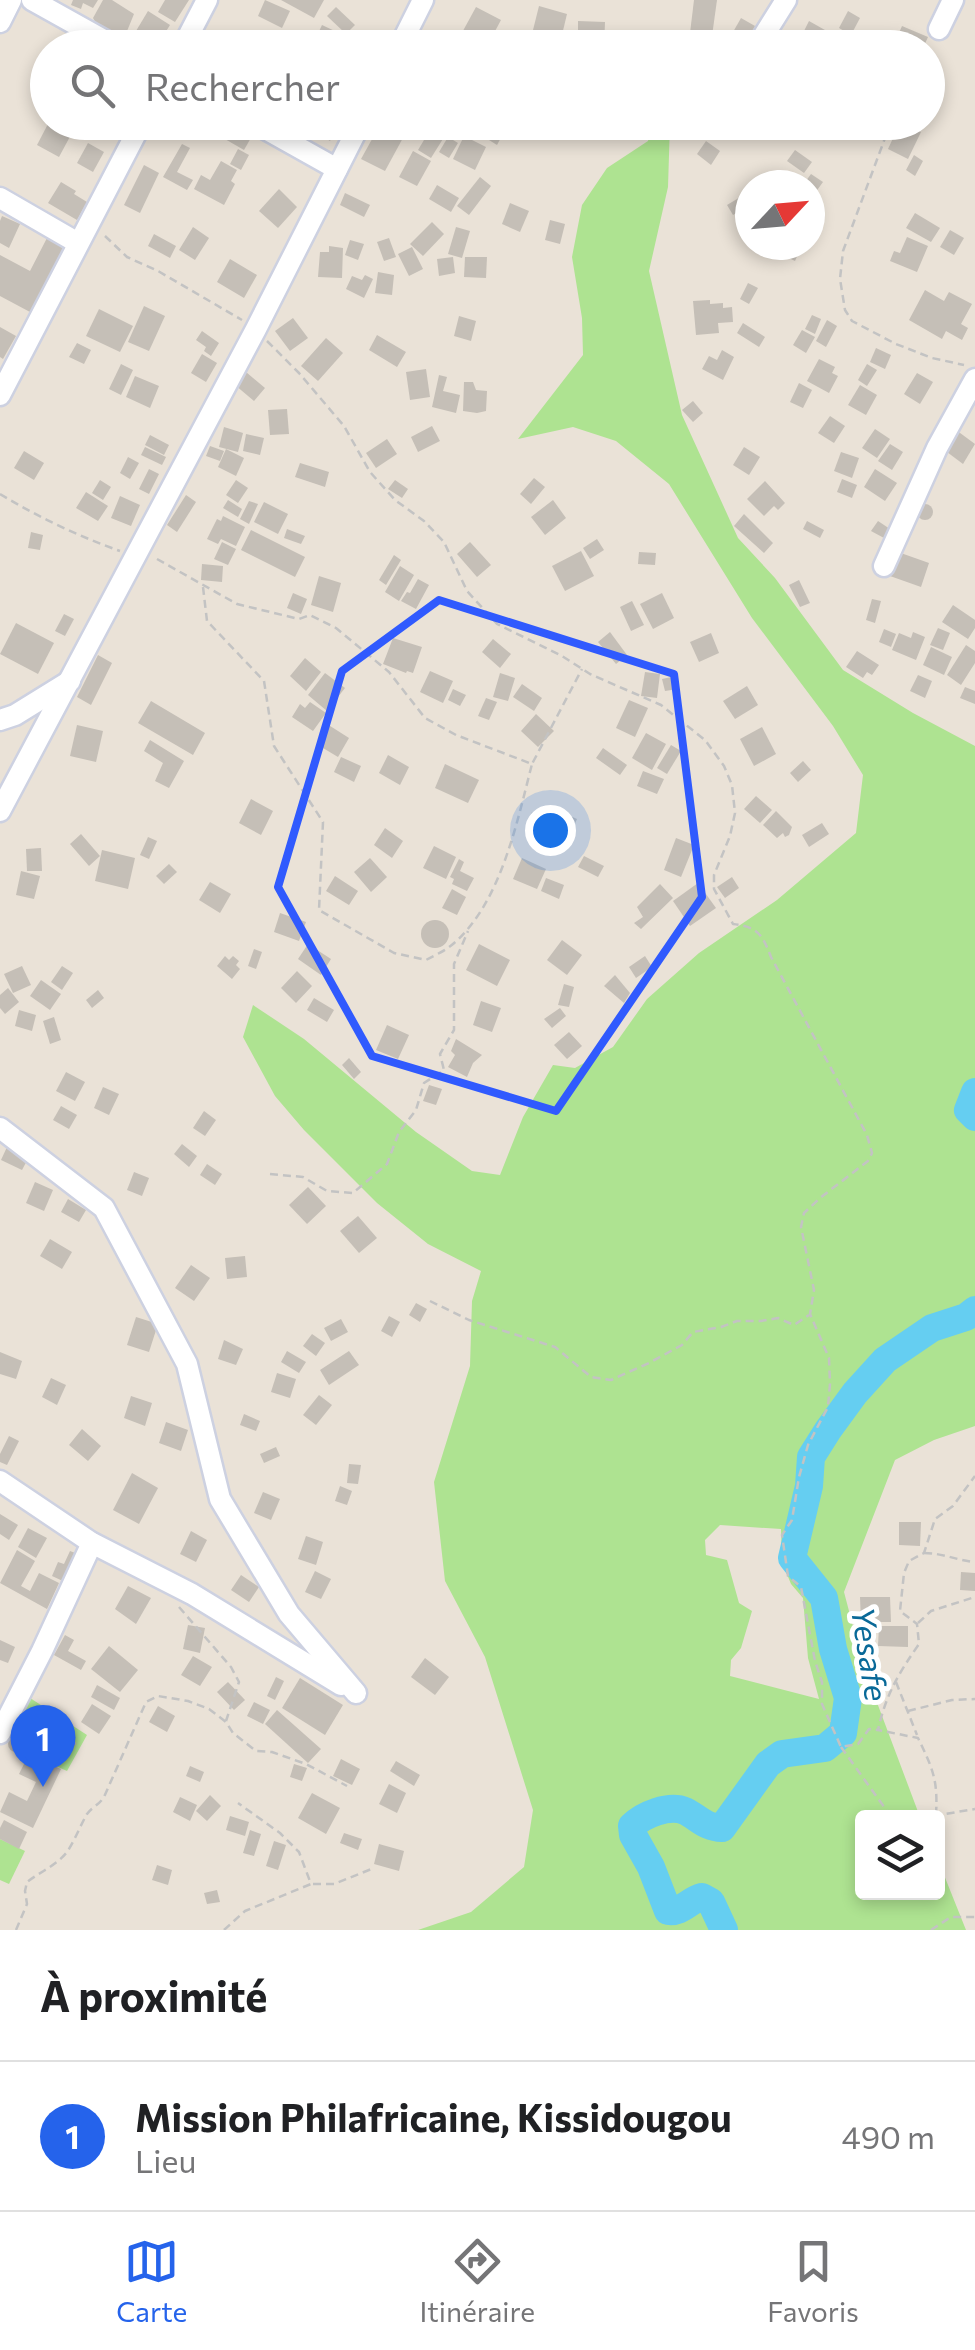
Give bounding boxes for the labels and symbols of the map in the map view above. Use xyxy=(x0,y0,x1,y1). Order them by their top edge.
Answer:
north arrow xyxy=(735,170,825,260)
your location xyxy=(525,805,576,856)
water label: Yesafe xyxy=(844,1604,898,1704)
pin: 1 xyxy=(10,1704,76,1787)

